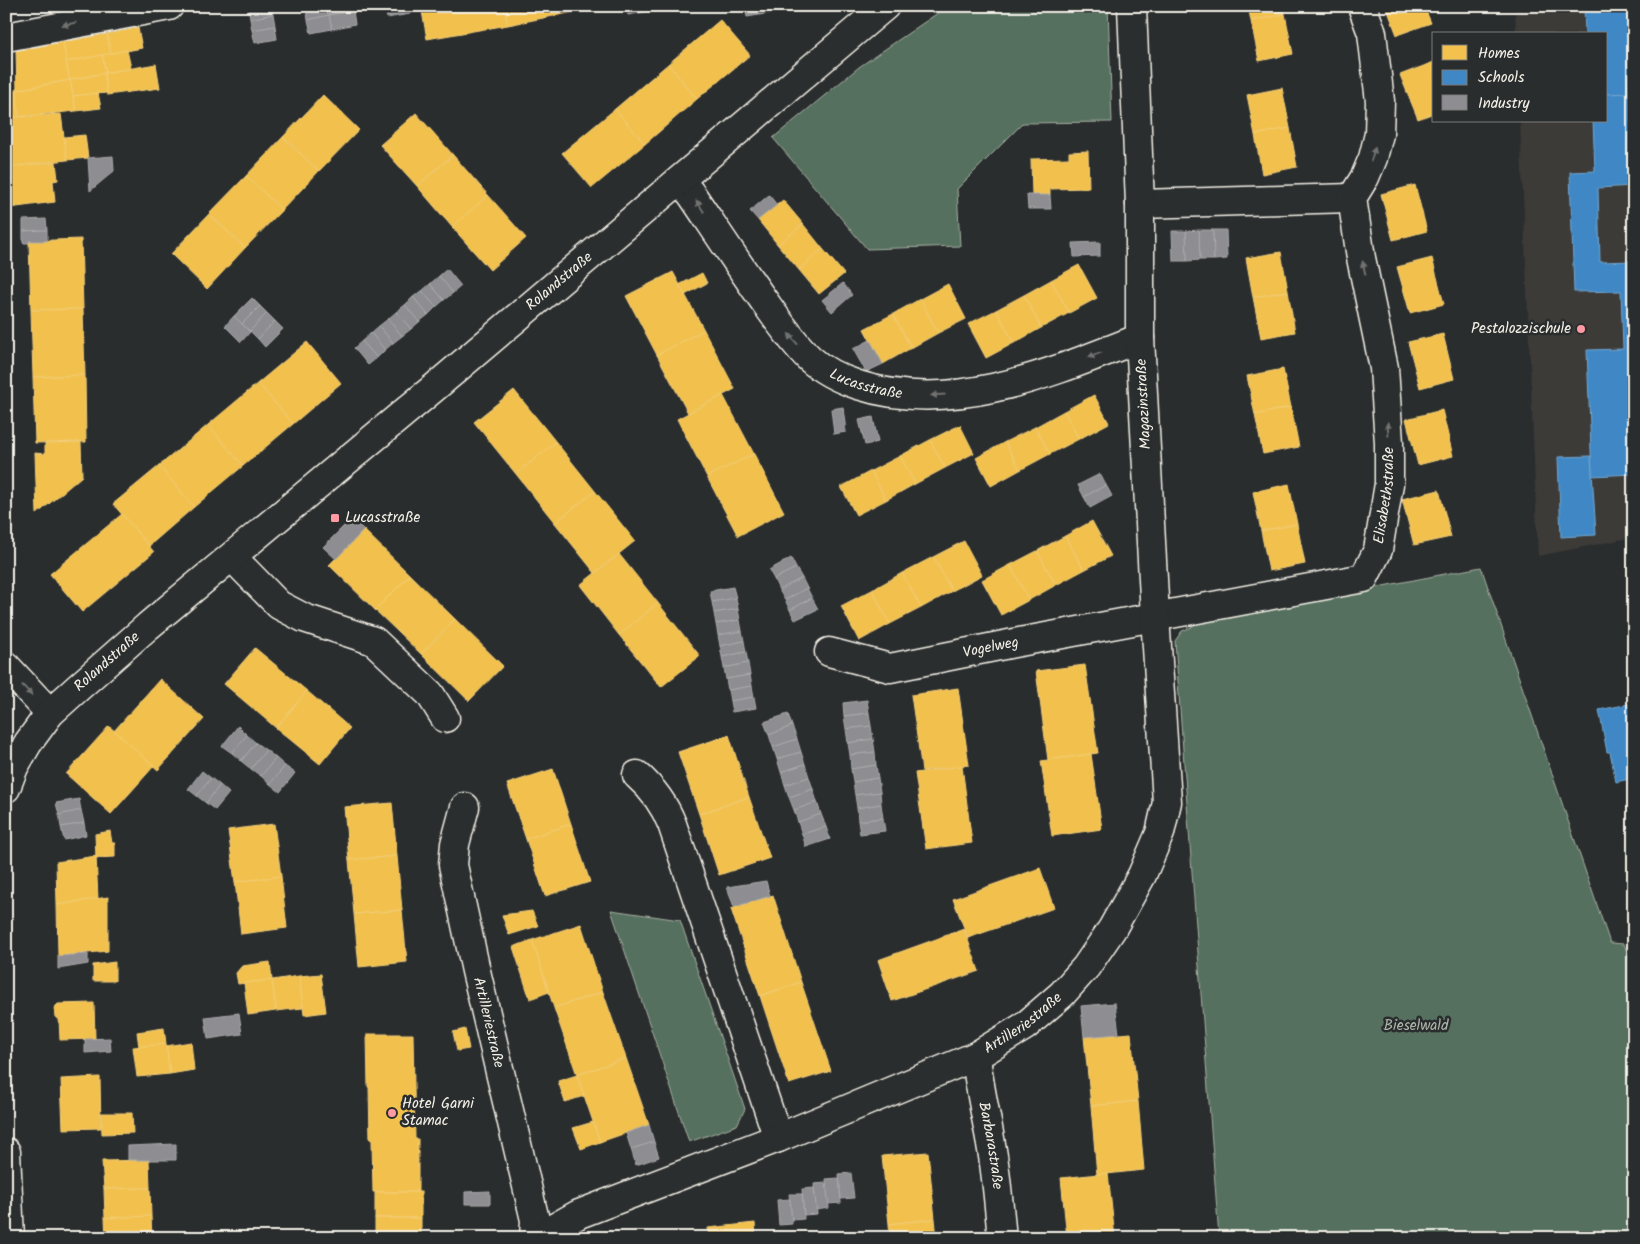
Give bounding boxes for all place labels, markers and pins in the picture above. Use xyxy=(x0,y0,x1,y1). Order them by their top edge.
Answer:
place label: Pestalozzischule xyxy=(1471,317,1571,341)
marker: Pestalozzischule xyxy=(1575,323,1587,335)
place label: Lucasstraße xyxy=(345,506,420,530)
marker: Lucasstraße xyxy=(329,512,341,524)
place label: Hotel Garni Stamac xyxy=(402,1092,475,1133)
marker: Hotel Garni Stamac xyxy=(386,1107,398,1119)

